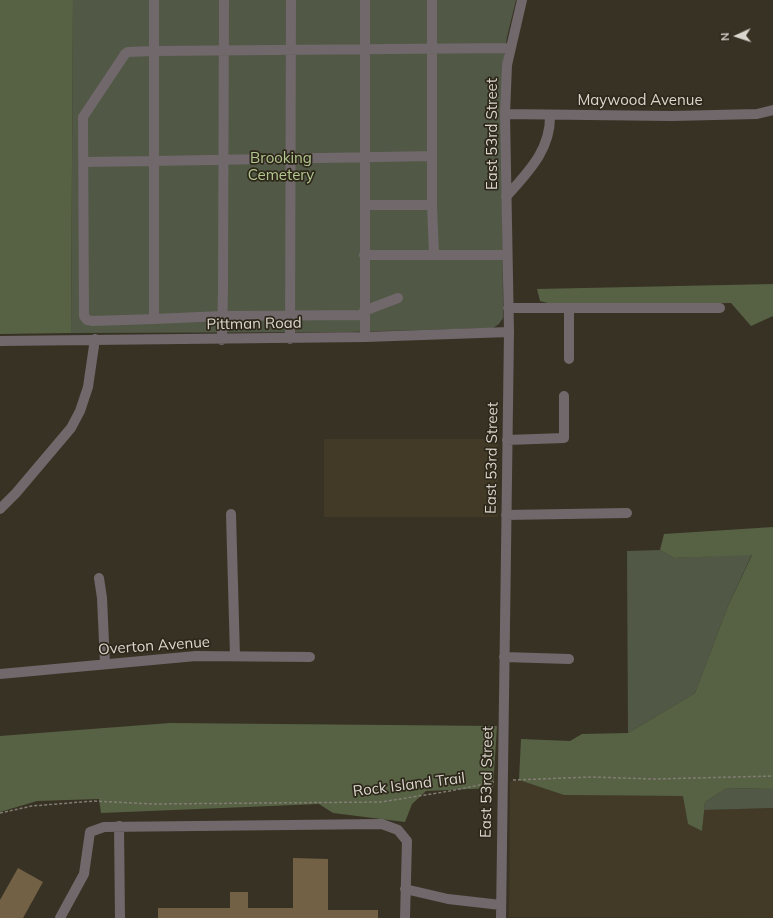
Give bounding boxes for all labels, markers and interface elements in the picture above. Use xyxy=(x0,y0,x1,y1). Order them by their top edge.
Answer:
north arrow xyxy=(717,16,757,56)
text: N xyxy=(718,32,732,41)
street label: East 53rd Street xyxy=(483,78,501,190)
street label: Maywood Avenue xyxy=(577,91,703,109)
park label: Brooking Cemetery xyxy=(248,149,314,184)
street label: Pittman Road xyxy=(206,314,302,334)
street label: East 53rd Street xyxy=(482,402,502,514)
street label: Overton Avenue xyxy=(97,633,211,659)
street label: East 53rd Street xyxy=(477,726,497,838)
street label: Rock Island Trail xyxy=(352,769,466,801)

